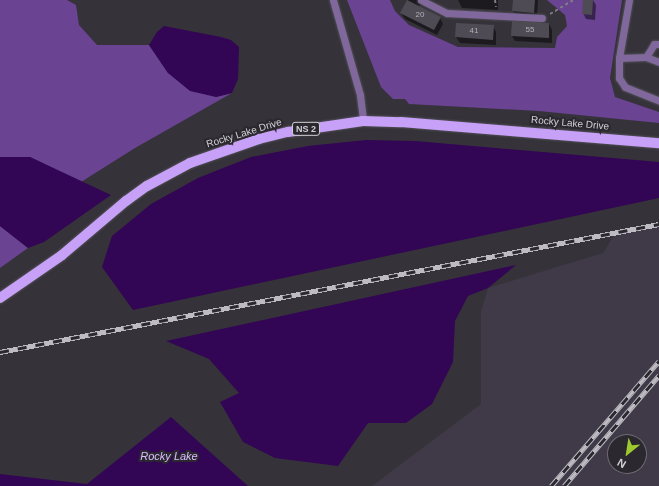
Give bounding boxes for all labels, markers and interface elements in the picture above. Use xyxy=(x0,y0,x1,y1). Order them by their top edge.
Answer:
house number: 20 xyxy=(416,10,424,20)
house number: 55 xyxy=(526,25,534,35)
house number: 41 xyxy=(470,26,478,36)
street label: Rocky Lake Drive xyxy=(530,114,610,132)
street label: Rocky Lake Drive xyxy=(205,116,283,150)
road number: NS 2 xyxy=(291,122,321,136)
north arrow xyxy=(607,434,647,474)
water label: Rocky Lake xyxy=(140,449,198,463)
text: N xyxy=(615,456,628,471)

